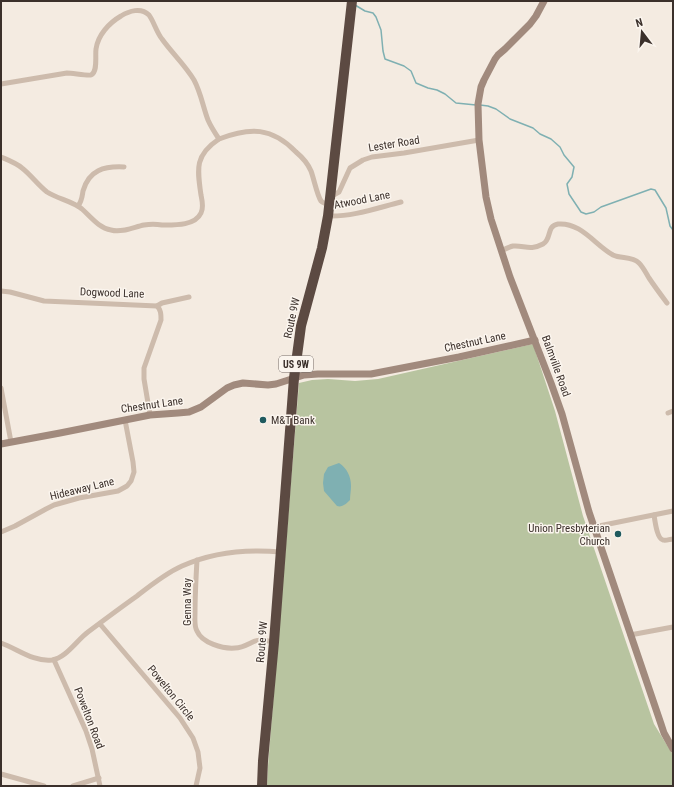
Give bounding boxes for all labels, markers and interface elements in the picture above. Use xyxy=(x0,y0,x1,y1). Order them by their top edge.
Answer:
north arrow xyxy=(622,12,662,52)
text: N xyxy=(634,16,645,30)
street label: Lester Road xyxy=(367,134,421,154)
street label: Atwood Lane xyxy=(333,188,391,212)
street label: Dogwood Lane xyxy=(80,285,144,301)
street label: Route 9W xyxy=(281,296,303,340)
street label: Chestnut Lane xyxy=(443,329,507,355)
street label: Balmville Road xyxy=(539,334,573,398)
road number: US 9W xyxy=(279,356,313,372)
street label: Chestnut Lane xyxy=(120,394,184,416)
place label: M&T Bank xyxy=(271,414,315,427)
marker: M&T Bank xyxy=(258,415,268,425)
street label: Hideaway Lane xyxy=(49,475,115,503)
place label: Union Presbyterian Church xyxy=(528,522,610,548)
marker: Union Presbyterian Church xyxy=(613,529,623,539)
street label: Genna Way xyxy=(181,578,194,626)
street label: Route 9W xyxy=(254,620,270,663)
street label: Powelton Circle xyxy=(145,663,197,723)
street label: Powelton Road xyxy=(71,685,107,751)

